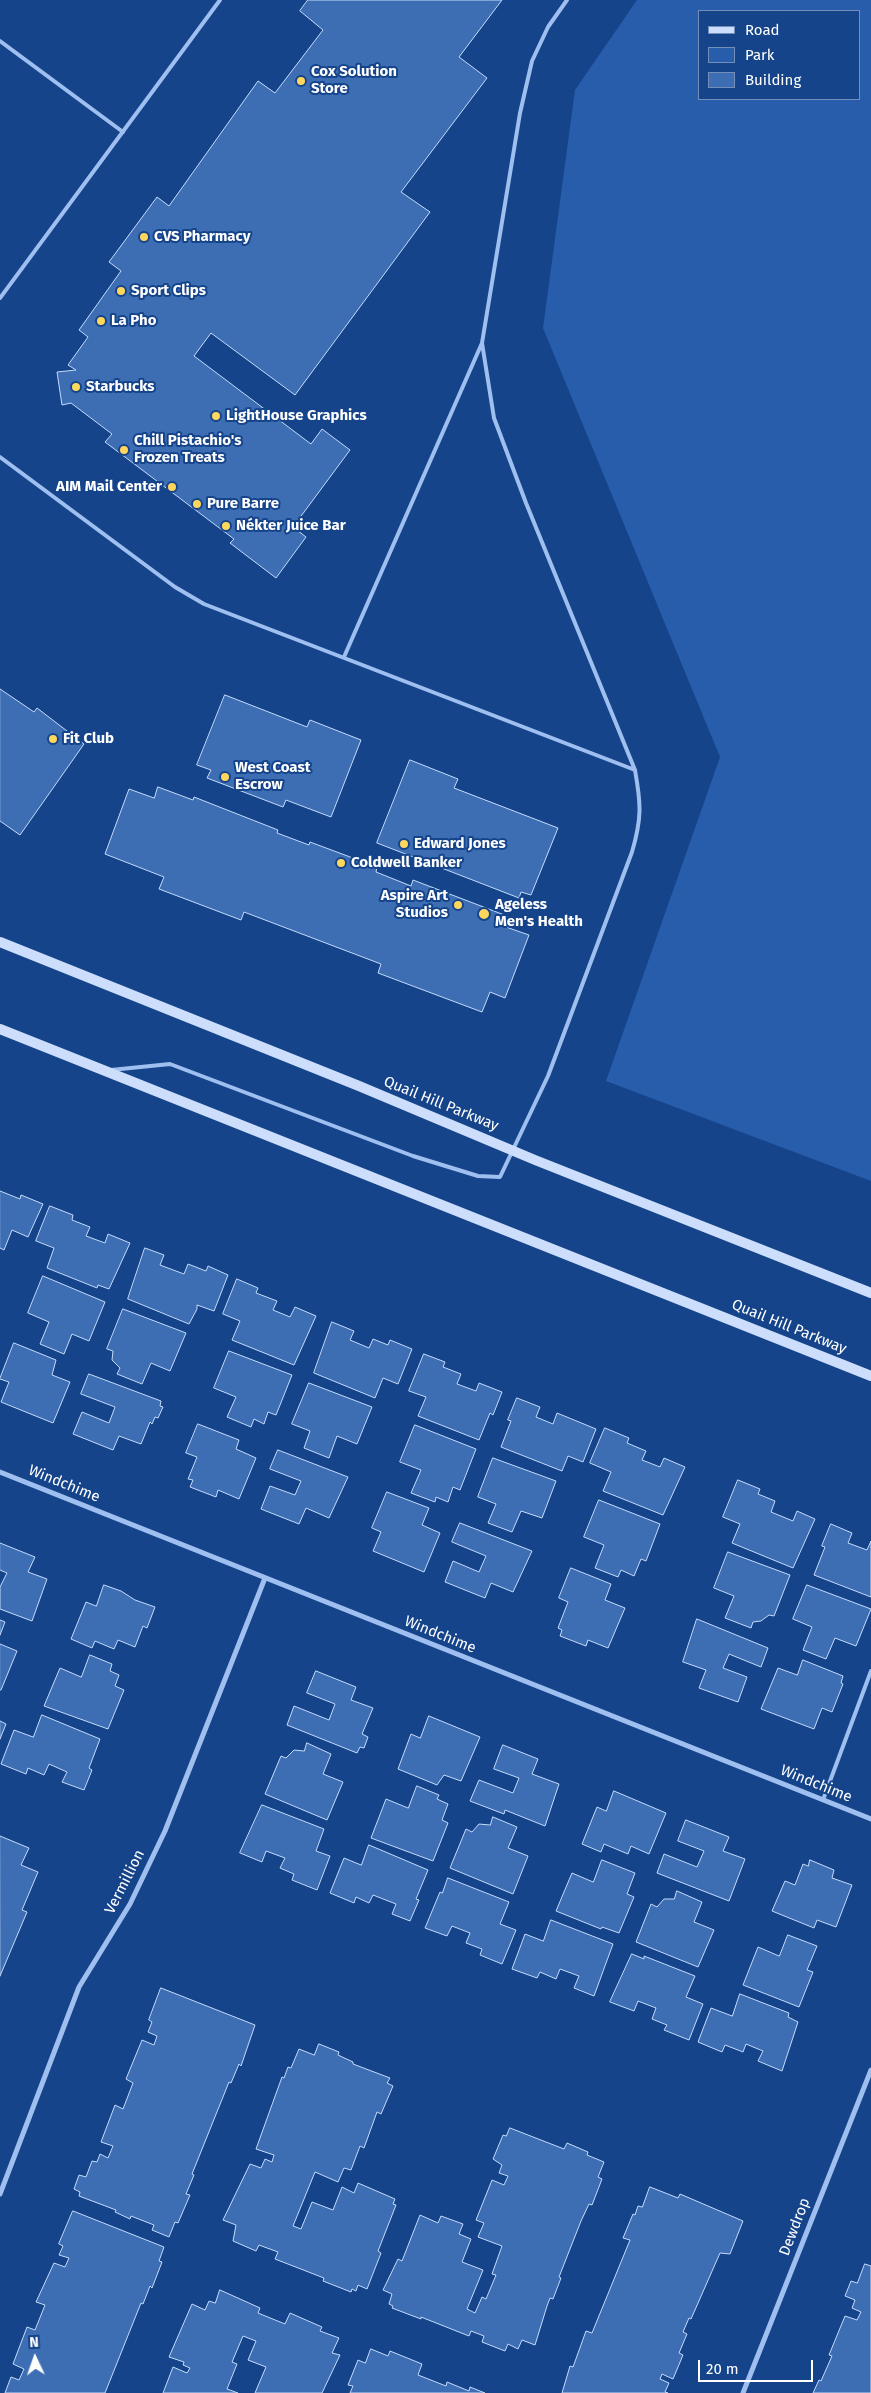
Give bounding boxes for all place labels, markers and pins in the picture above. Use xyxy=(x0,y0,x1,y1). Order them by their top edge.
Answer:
place label: Cox Solution Store xyxy=(311,63,397,98)
marker: Cox Solution Store xyxy=(295,75,307,87)
place label: CVS Pharmacy xyxy=(154,228,251,246)
marker: CVS Pharmacy xyxy=(138,231,150,243)
place label: Sport Clips xyxy=(131,282,206,300)
marker: Sport Clips xyxy=(115,285,127,297)
place label: La Pho xyxy=(111,312,156,330)
marker: La Pho xyxy=(95,315,107,327)
place label: Starbucks xyxy=(86,378,155,396)
marker: Starbucks xyxy=(70,381,82,393)
place label: LightHouse Graphics xyxy=(226,407,367,425)
marker: LightHouse Graphics xyxy=(210,410,222,422)
place label: Chill Pistachio's Frozen Treats xyxy=(134,432,241,467)
marker: Chill Pistachio's Frozen Treats xyxy=(118,444,130,456)
place label: AIM Mail Center xyxy=(56,478,162,496)
marker: AIM Mail Center xyxy=(166,481,178,493)
place label: Pure Barre xyxy=(207,495,279,513)
marker: Pure Barre xyxy=(191,498,203,510)
place label: Nékter Juice Bar xyxy=(236,517,346,535)
marker: Nékter Juice Bar xyxy=(220,520,232,532)
place label: Fit Club xyxy=(63,730,114,748)
marker: Fit Club xyxy=(47,733,59,745)
place label: West Coast Escrow xyxy=(235,759,310,794)
marker: West Coast Escrow xyxy=(219,771,231,783)
place label: Edward Jones xyxy=(414,835,506,853)
marker: Edward Jones xyxy=(398,838,410,850)
place label: Coldwell Banker xyxy=(351,854,462,872)
marker: Coldwell Banker xyxy=(335,857,347,869)
place label: Aspire Art Studios xyxy=(381,887,448,922)
place label: Ageless Men's Health xyxy=(495,896,583,931)
marker: Aspire Art Studios xyxy=(452,899,464,911)
marker: Ageless Men's Health xyxy=(477,907,491,921)

